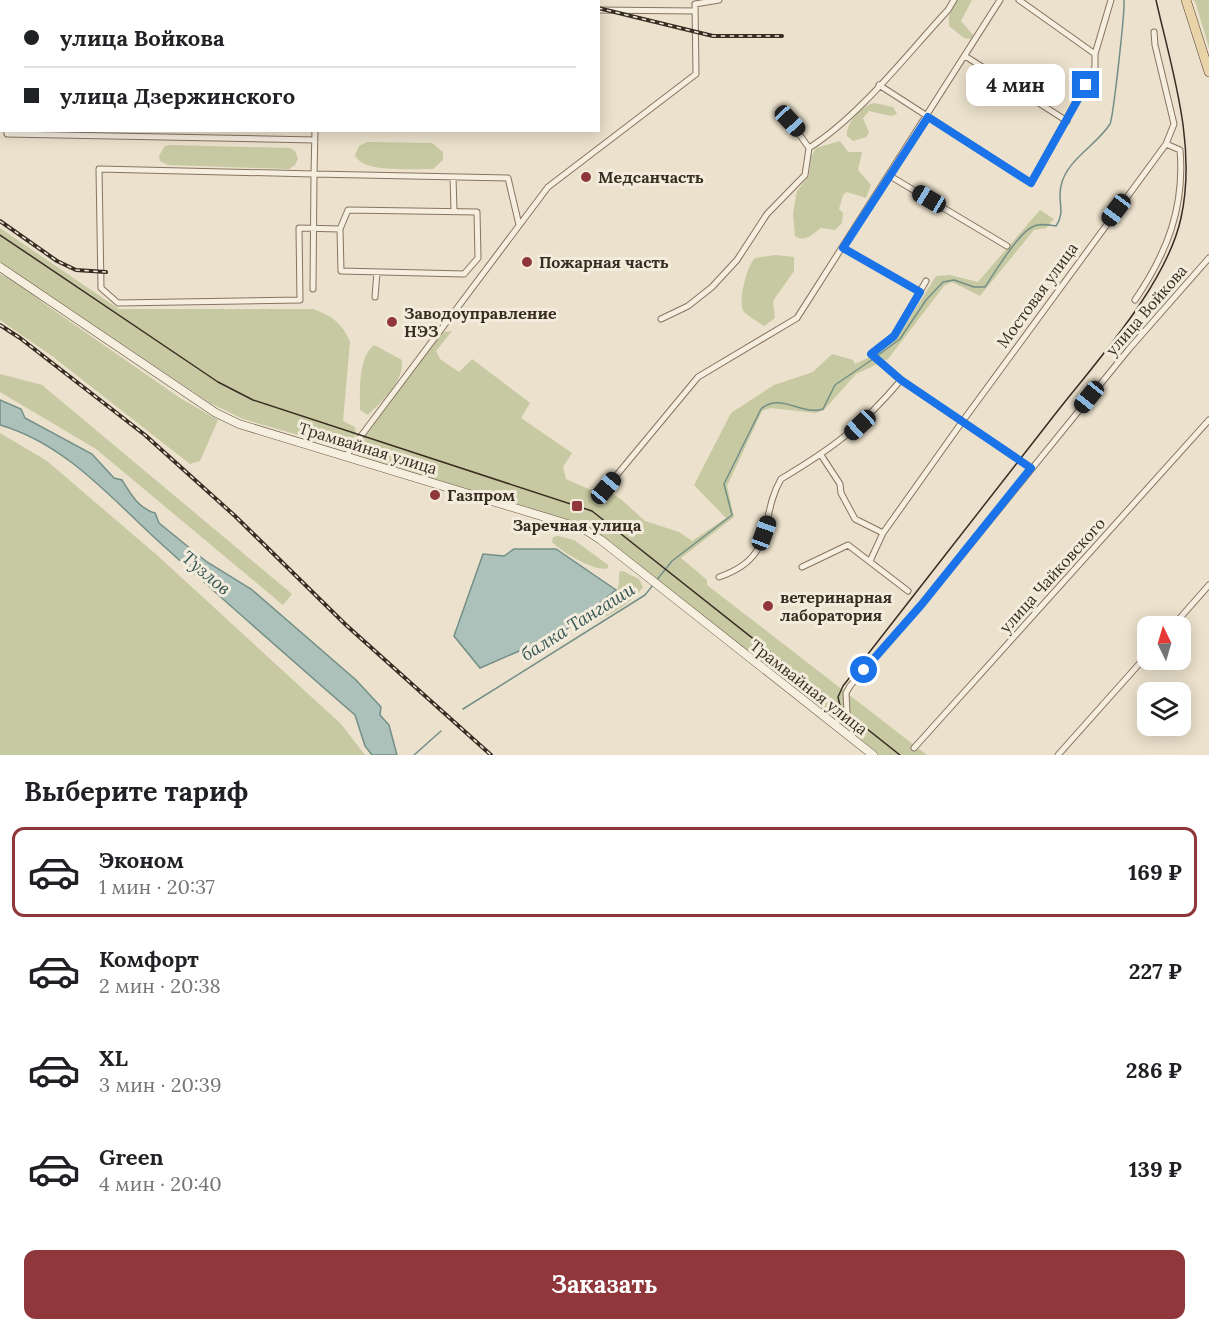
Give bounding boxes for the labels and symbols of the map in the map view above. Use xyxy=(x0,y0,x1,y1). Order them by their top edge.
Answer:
callout: 4 мин xyxy=(966,64,1065,106)
route end xyxy=(1072,71,1099,98)
car xyxy=(771,102,809,140)
place label: Медсанчасть xyxy=(598,167,704,187)
marker: Медсанчасть xyxy=(579,170,593,184)
car xyxy=(909,182,949,216)
car xyxy=(1098,190,1134,230)
street label: Мостовая улица xyxy=(992,238,1082,352)
place label: Пожарная часть xyxy=(539,252,669,272)
marker: Пожарная часть xyxy=(520,255,534,269)
street label: улица Войкова xyxy=(1101,260,1191,360)
place label: Заводоуправление НЭЗ xyxy=(404,303,557,341)
marker: Заводоуправление НЭЗ xyxy=(385,315,399,329)
car xyxy=(1071,377,1107,417)
car xyxy=(841,406,879,444)
street label: Трамвайная улица xyxy=(296,417,440,479)
car xyxy=(588,468,624,508)
place label: Газпром xyxy=(447,485,515,505)
marker: Газпром xyxy=(428,488,442,502)
marker: Заречная улица xyxy=(570,499,584,513)
car xyxy=(749,513,779,553)
street label: улица Чайковского xyxy=(995,513,1109,637)
place label: Заречная улица xyxy=(513,515,642,535)
water label: Тузлов xyxy=(177,546,235,600)
water label: балка Тангаши xyxy=(517,577,639,666)
place label: ветеринарная лаборатория xyxy=(780,587,892,625)
marker: ветеринарная лаборатория xyxy=(761,599,775,613)
north arrow xyxy=(1137,616,1191,670)
street label: Трамвайная улица xyxy=(746,635,872,739)
route start xyxy=(850,656,877,683)

